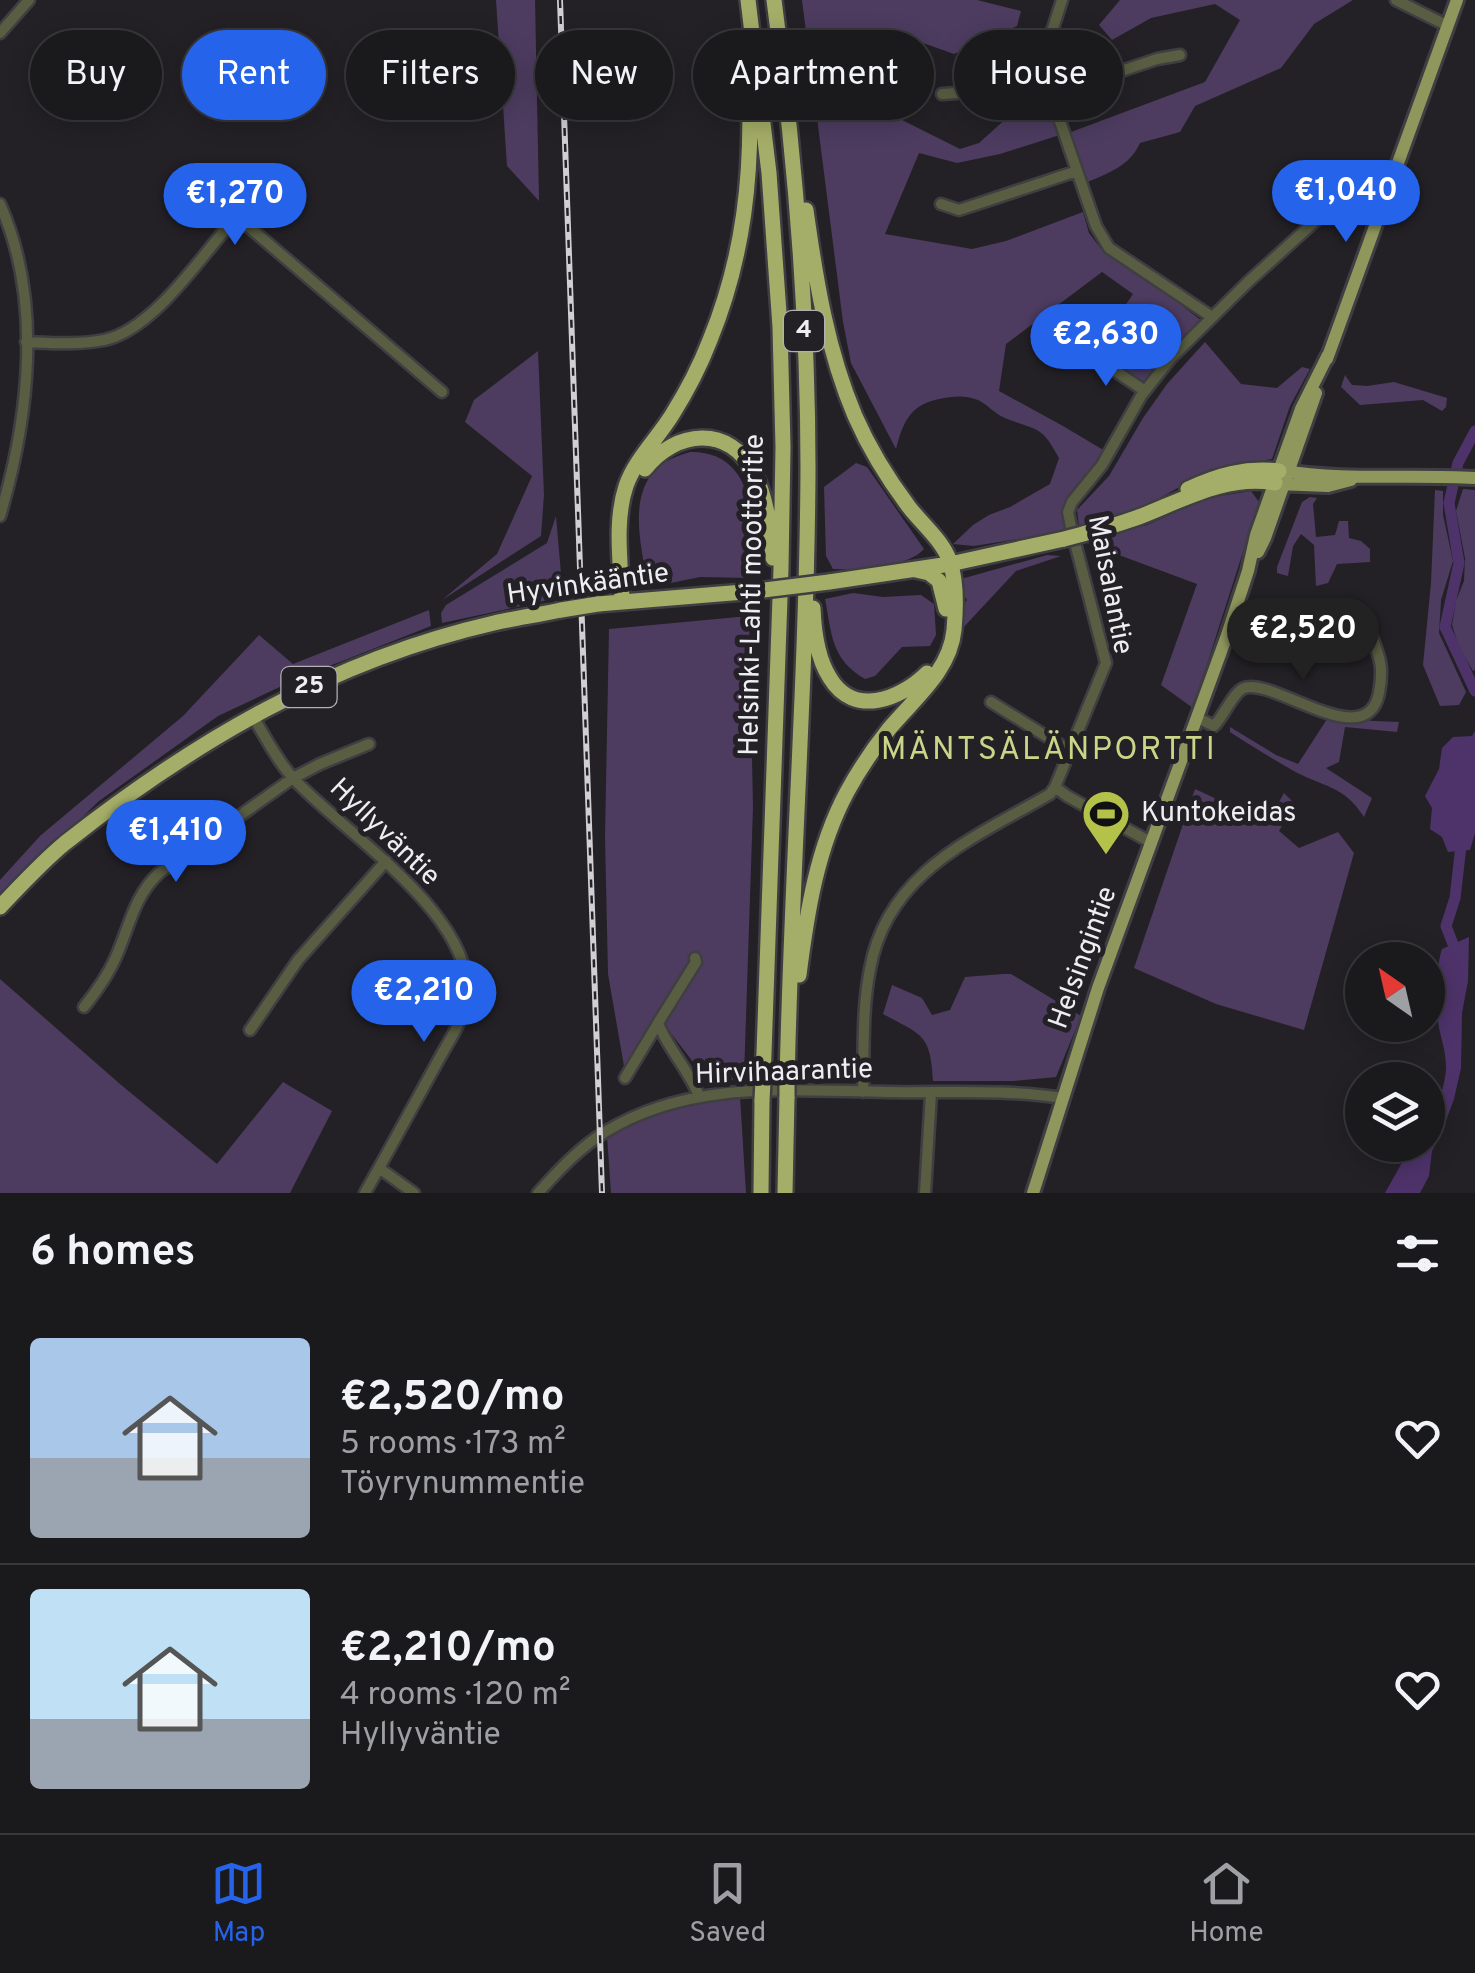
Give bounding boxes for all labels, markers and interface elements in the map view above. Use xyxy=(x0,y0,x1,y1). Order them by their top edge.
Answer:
chip: Buy xyxy=(30,30,162,120)
chip: Rent xyxy=(182,30,326,120)
chip: Filters xyxy=(346,30,515,120)
chip: New xyxy=(535,30,673,120)
chip: Apartment xyxy=(693,30,934,120)
chip: House xyxy=(954,30,1123,120)
pin: €1,040 xyxy=(1265,160,1427,245)
pin: €1,270 xyxy=(154,163,316,248)
text: €1,040 xyxy=(1294,172,1398,212)
text: €1,270 xyxy=(186,175,284,215)
pin: €2,630 xyxy=(1025,304,1187,389)
road number: 4 xyxy=(784,311,824,351)
text: €2,630 xyxy=(1052,316,1160,356)
street label: Helsinki-Lahti moottoritie xyxy=(732,434,774,756)
street label: Maisalantie xyxy=(1078,512,1140,658)
street label: Hyvinkääntie xyxy=(505,556,671,614)
pin: €2,520 xyxy=(1222,598,1384,683)
text: €2,520 xyxy=(1249,610,1357,650)
road number: 25 xyxy=(282,667,336,707)
district label: MÄNTSÄLÄNPORTTI xyxy=(881,730,1217,771)
street label: Hyllyväntie xyxy=(321,771,447,895)
sports icon: Kuntokeidas xyxy=(1080,788,1132,856)
place label: Kuntokeidas xyxy=(1141,796,1296,832)
pin: €1,410 xyxy=(95,800,257,885)
text: €1,410 xyxy=(128,812,224,852)
street label: Helsingintie xyxy=(1042,882,1126,1034)
north arrow xyxy=(1345,942,1445,1042)
map controls xyxy=(1345,942,1445,1162)
pin: €2,210 xyxy=(343,960,505,1045)
text: €2,210 xyxy=(373,972,475,1012)
street label: Hirvihaarantie xyxy=(694,1052,874,1094)
button: layers xyxy=(1345,1062,1445,1162)
icon: filters xyxy=(1390,1226,1445,1281)
text: 6 homes xyxy=(30,1227,195,1280)
text: €2,520/mo xyxy=(340,1372,565,1425)
icon: home xyxy=(110,1378,230,1498)
icon: heart xyxy=(1390,1411,1445,1466)
text: 5 rooms · 173 m² xyxy=(340,1425,566,1465)
text: Töyrynummentie xyxy=(340,1465,585,1505)
text: €2,210/mo xyxy=(340,1623,556,1676)
icon: home xyxy=(110,1629,230,1749)
icon: heart xyxy=(1390,1662,1445,1717)
text: 4 rooms · 120 m² xyxy=(340,1676,571,1716)
text: Hyllyväntie xyxy=(340,1716,501,1756)
tab: Map xyxy=(211,1856,266,1952)
tab: Saved xyxy=(689,1856,766,1952)
tab: Home xyxy=(1189,1856,1264,1952)

